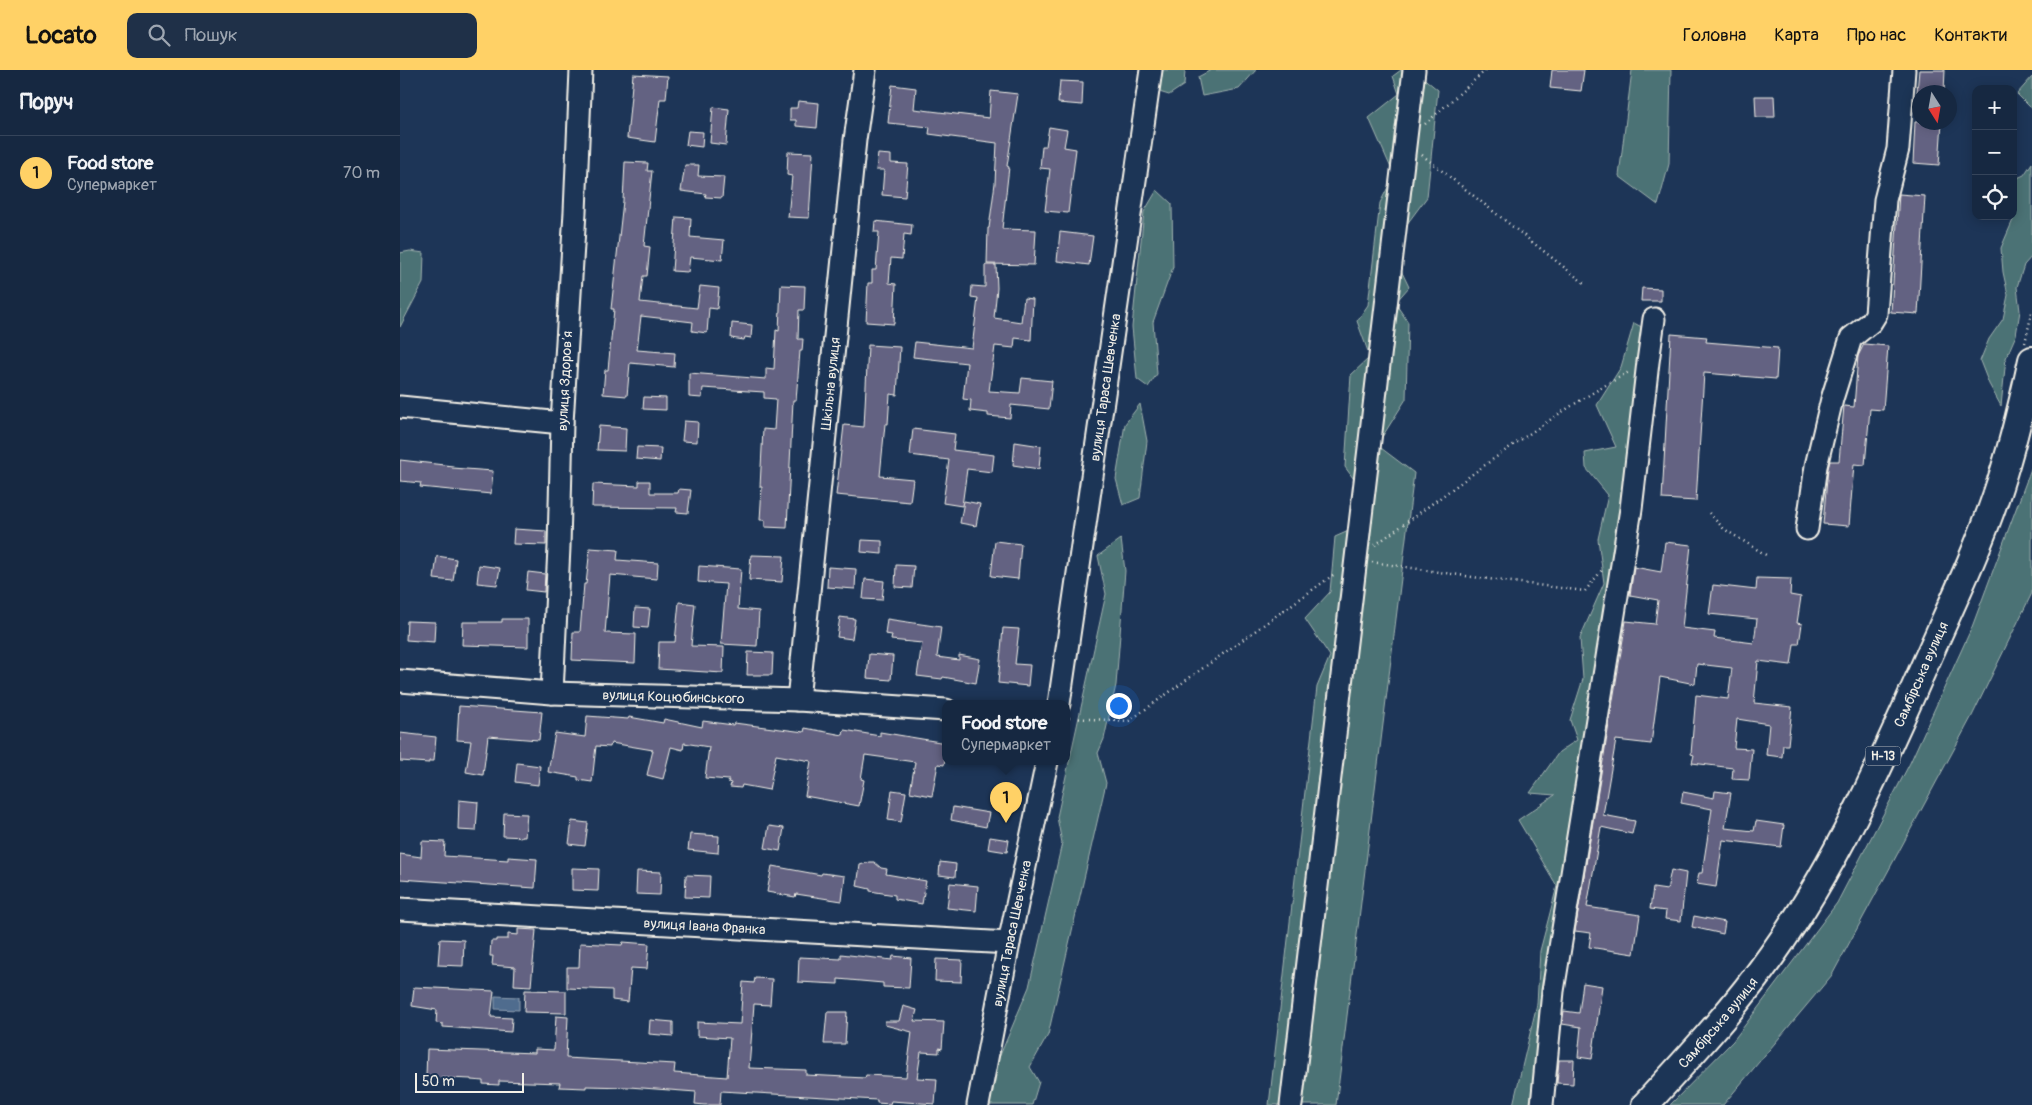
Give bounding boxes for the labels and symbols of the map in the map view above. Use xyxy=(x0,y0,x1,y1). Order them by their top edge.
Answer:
north arrow xyxy=(1912,85,1957,130)
street label: вулиця Тараса Шевченка xyxy=(1086,312,1124,462)
street label: вулиця Здоровʼя xyxy=(554,331,576,431)
street label: Шкільна вулиця xyxy=(817,336,843,431)
street label: Самбірська вулиця xyxy=(1890,619,1952,730)
street label: вулиця Коцюбинського xyxy=(602,686,745,707)
your location xyxy=(1106,693,1132,719)
road number: Н-13 xyxy=(1866,746,1900,766)
pin: 1 xyxy=(990,782,1022,823)
street label: вулиця Тараса Шевченка xyxy=(989,858,1035,1008)
street label: вулиця Івана Франка xyxy=(643,914,766,938)
street label: Самбірська вулиця xyxy=(1675,974,1761,1072)
scale bar xyxy=(415,1070,524,1093)

